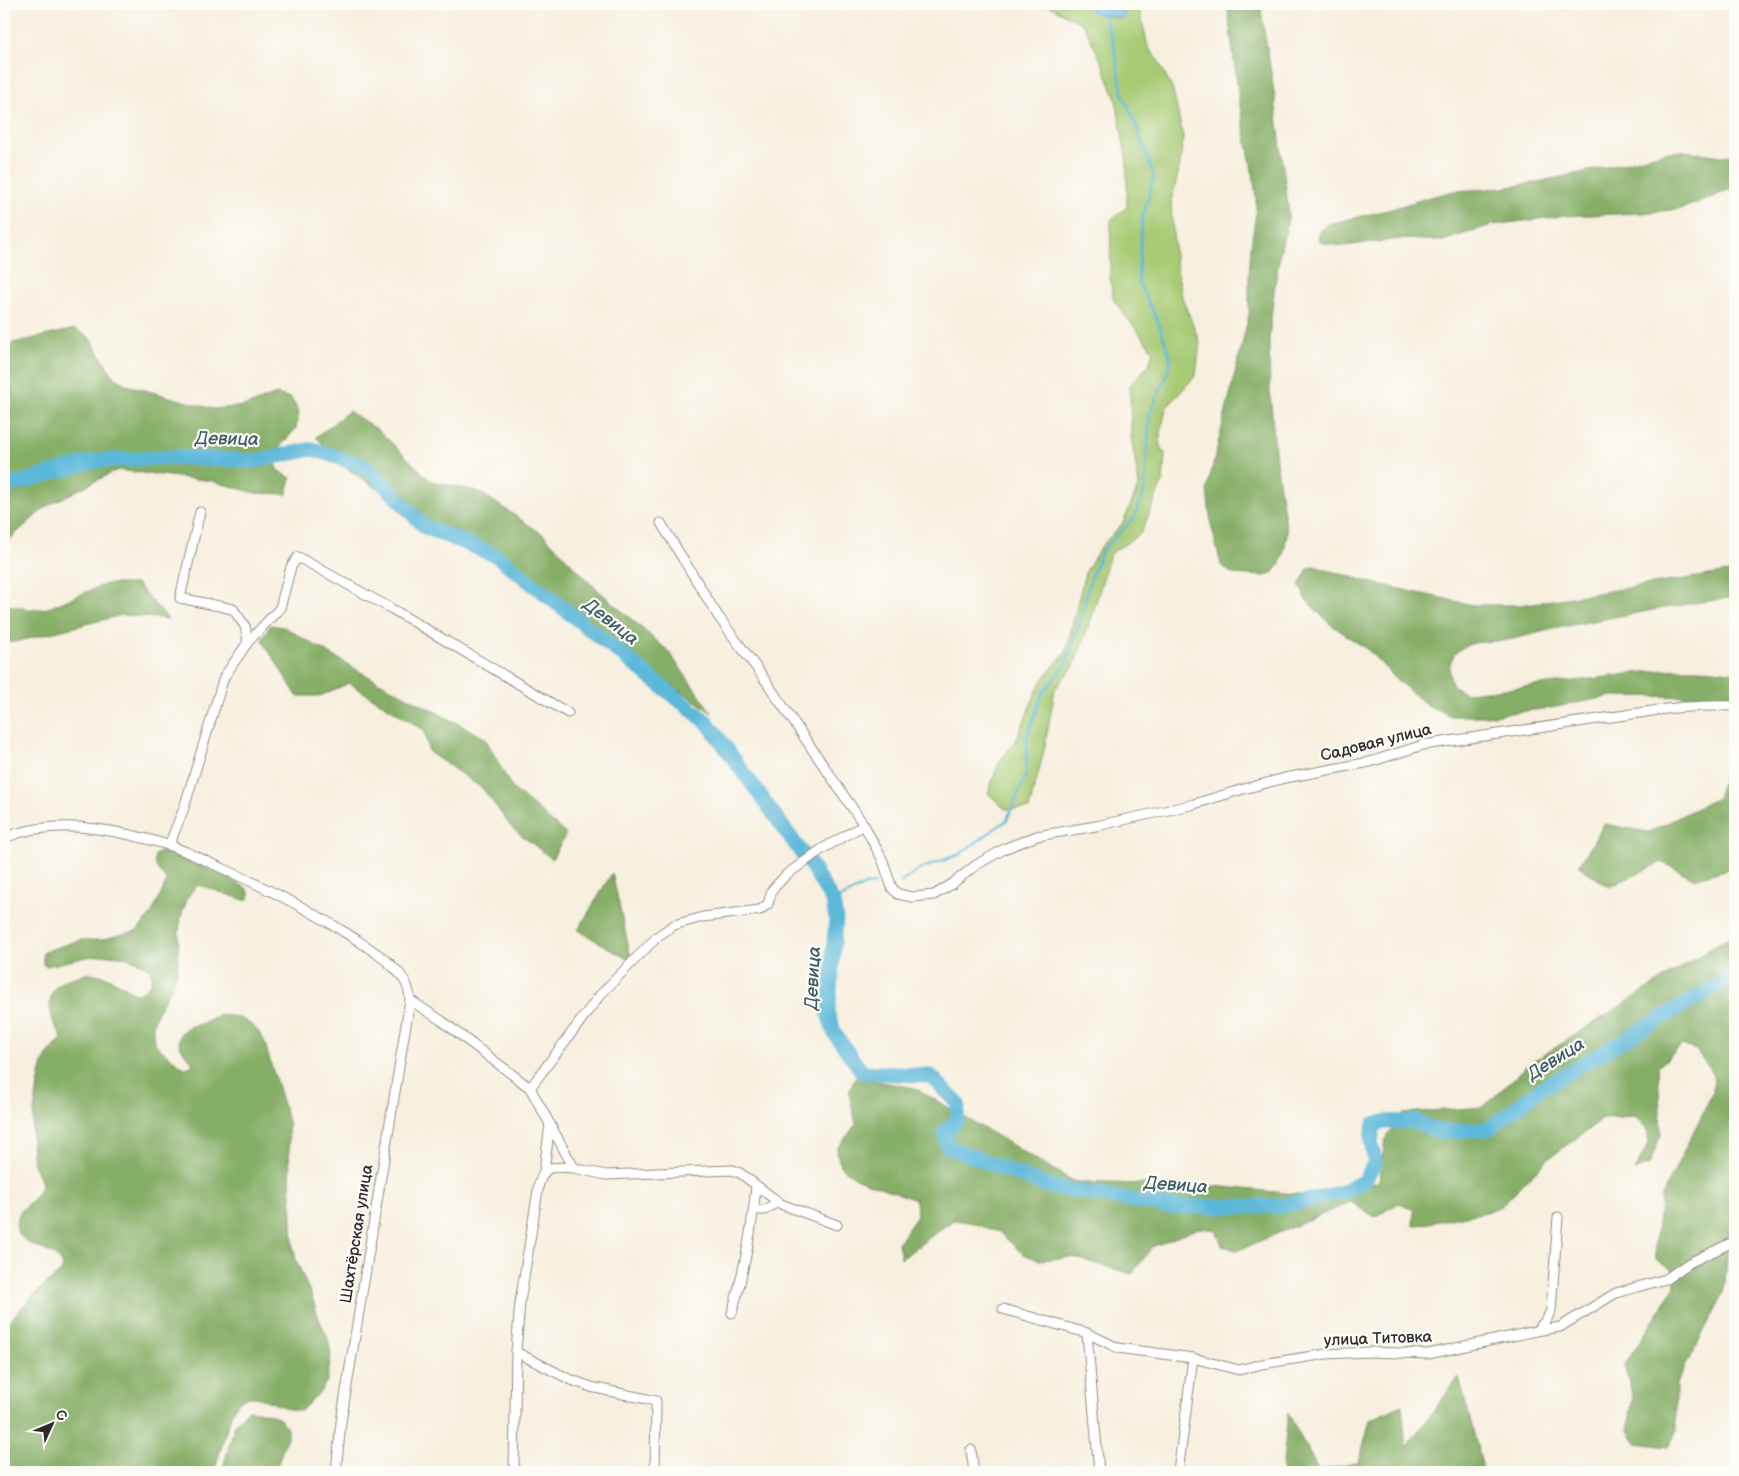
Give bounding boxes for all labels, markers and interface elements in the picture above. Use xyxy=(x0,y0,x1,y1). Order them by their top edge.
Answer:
water label: Девица xyxy=(194,428,259,450)
water label: Девица xyxy=(579,594,642,650)
street label: Садовая улица xyxy=(1319,720,1434,766)
water label: Девица xyxy=(801,946,825,1011)
water label: Девица xyxy=(1523,1033,1588,1085)
street label: Шахтёрская улица xyxy=(337,1163,377,1305)
water label: Девица xyxy=(1143,1172,1208,1198)
street label: улица Титовка xyxy=(1324,1328,1433,1350)
north arrow xyxy=(28,1398,78,1448)
text: С xyxy=(51,1406,71,1425)

